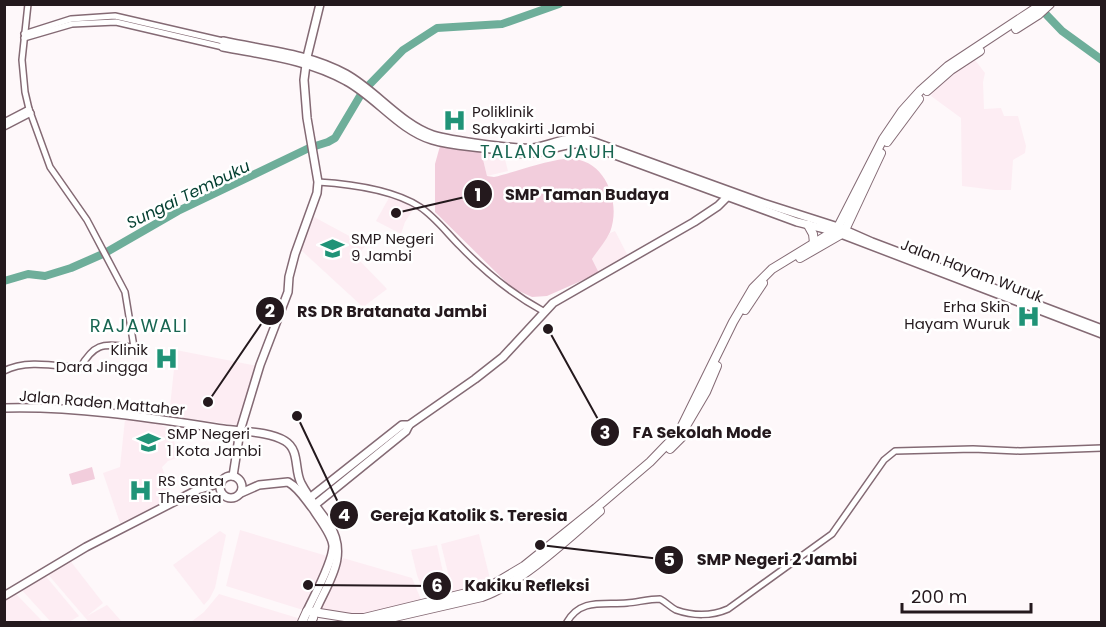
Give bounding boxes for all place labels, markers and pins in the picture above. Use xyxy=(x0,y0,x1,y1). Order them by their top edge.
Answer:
place label: Poliklinik Sakyakirti Jambi xyxy=(472,101,595,139)
hospital icon: Poliklinik Sakyakirti Jambi xyxy=(441,108,467,134)
callout: SMP Taman Budaya xyxy=(463,177,681,211)
place label: SMP Negeri 9 Jambi xyxy=(351,228,434,266)
school or university icon: SMP Negeri 9 Jambi xyxy=(320,235,346,261)
callout: RS DR Bratanata Jambi xyxy=(255,294,499,328)
place label: Erha Skin Hayam Wuruk xyxy=(904,296,1010,334)
hospital icon: Erha Skin Hayam Wuruk xyxy=(1015,303,1041,329)
place label: Klinik Dara Jingga xyxy=(56,339,148,377)
hospital icon: Klinik Dara Jingga xyxy=(153,346,179,372)
callout: FA Sekolah Mode xyxy=(590,415,783,449)
place label: SMP Negeri 1 Kota Jambi xyxy=(167,423,261,461)
school or university icon: SMP Negeri 1 Kota Jambi xyxy=(136,430,162,456)
place label: RS Santa Theresia xyxy=(158,470,224,508)
hospital icon: RS Santa Theresia xyxy=(127,477,153,503)
callout: Gereja Katolik S. Teresia xyxy=(329,498,580,532)
callout: SMP Negeri 2 Jambi xyxy=(654,543,869,577)
callout: Kakiku Refleksi xyxy=(422,569,601,603)

